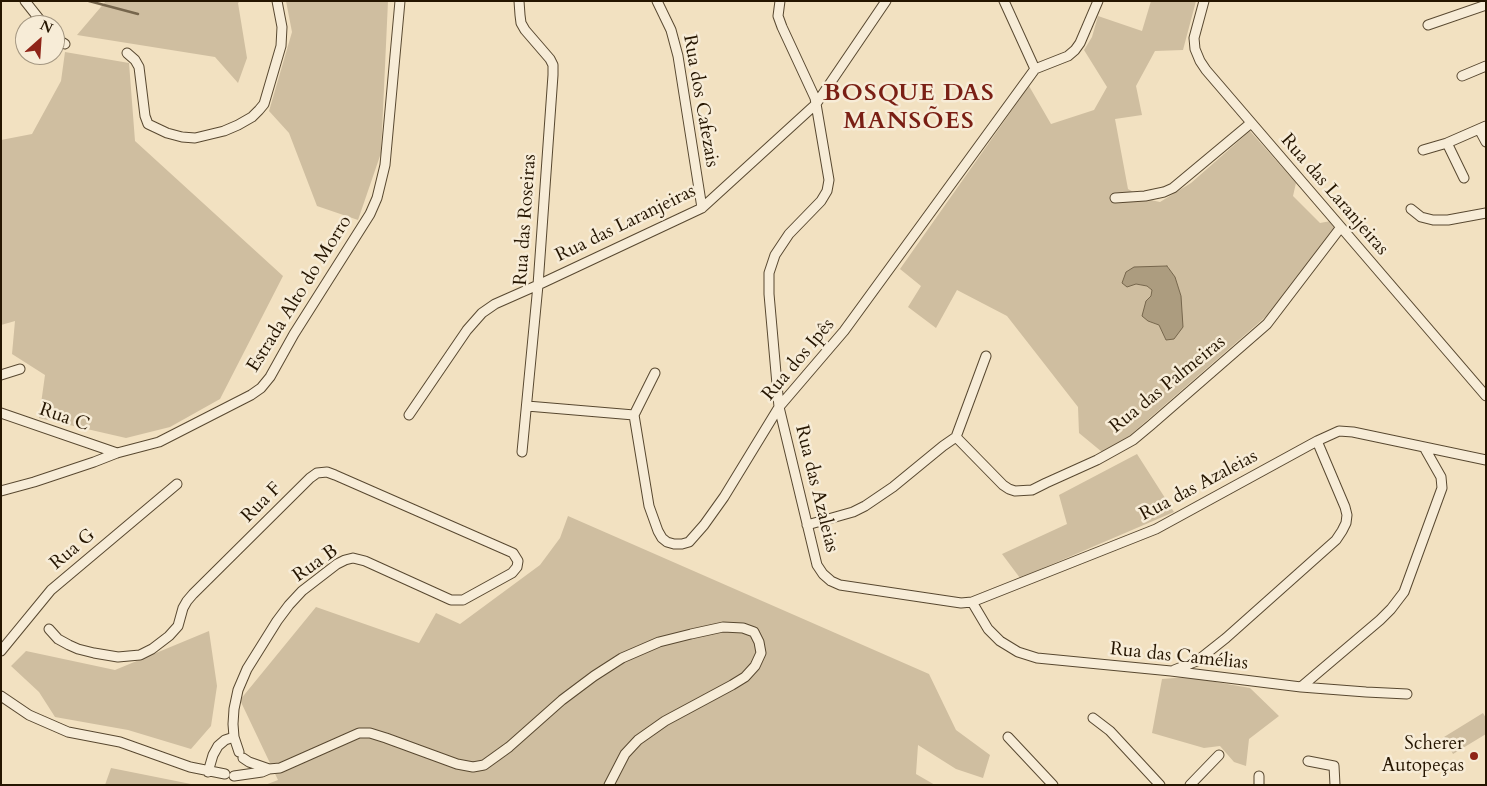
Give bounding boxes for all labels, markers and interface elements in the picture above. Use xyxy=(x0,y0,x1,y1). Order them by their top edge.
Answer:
north arrow xyxy=(15,15,65,65)
text: N xyxy=(37,16,56,38)
street label: Rua dos Cafezais xyxy=(677,33,723,169)
district label: BOSQUE DAS MANSÕES xyxy=(822,80,996,136)
street label: Rua das Laranjeiras xyxy=(1275,130,1393,260)
street label: Rua das Roseiras xyxy=(510,153,542,287)
street label: Rua das Laranjeiras xyxy=(552,180,700,268)
street label: Estrada Alto do Morro xyxy=(243,212,357,376)
street label: Rua dos Ipês xyxy=(758,314,840,406)
street label: Rua das Palmeiras xyxy=(1105,331,1231,439)
street label: Rua C xyxy=(36,399,92,437)
street label: Rua das Azaleias xyxy=(789,423,843,555)
street label: Rua das Azaleias xyxy=(1136,445,1262,527)
street label: Rua F xyxy=(237,478,287,528)
street label: Rua G xyxy=(46,525,100,575)
street label: Rua B xyxy=(289,540,343,588)
street label: Rua das Camélias xyxy=(1109,638,1249,676)
place label: Scherer Autopeças xyxy=(1382,734,1464,778)
marker: Scherer Autopeças xyxy=(1468,750,1480,762)

